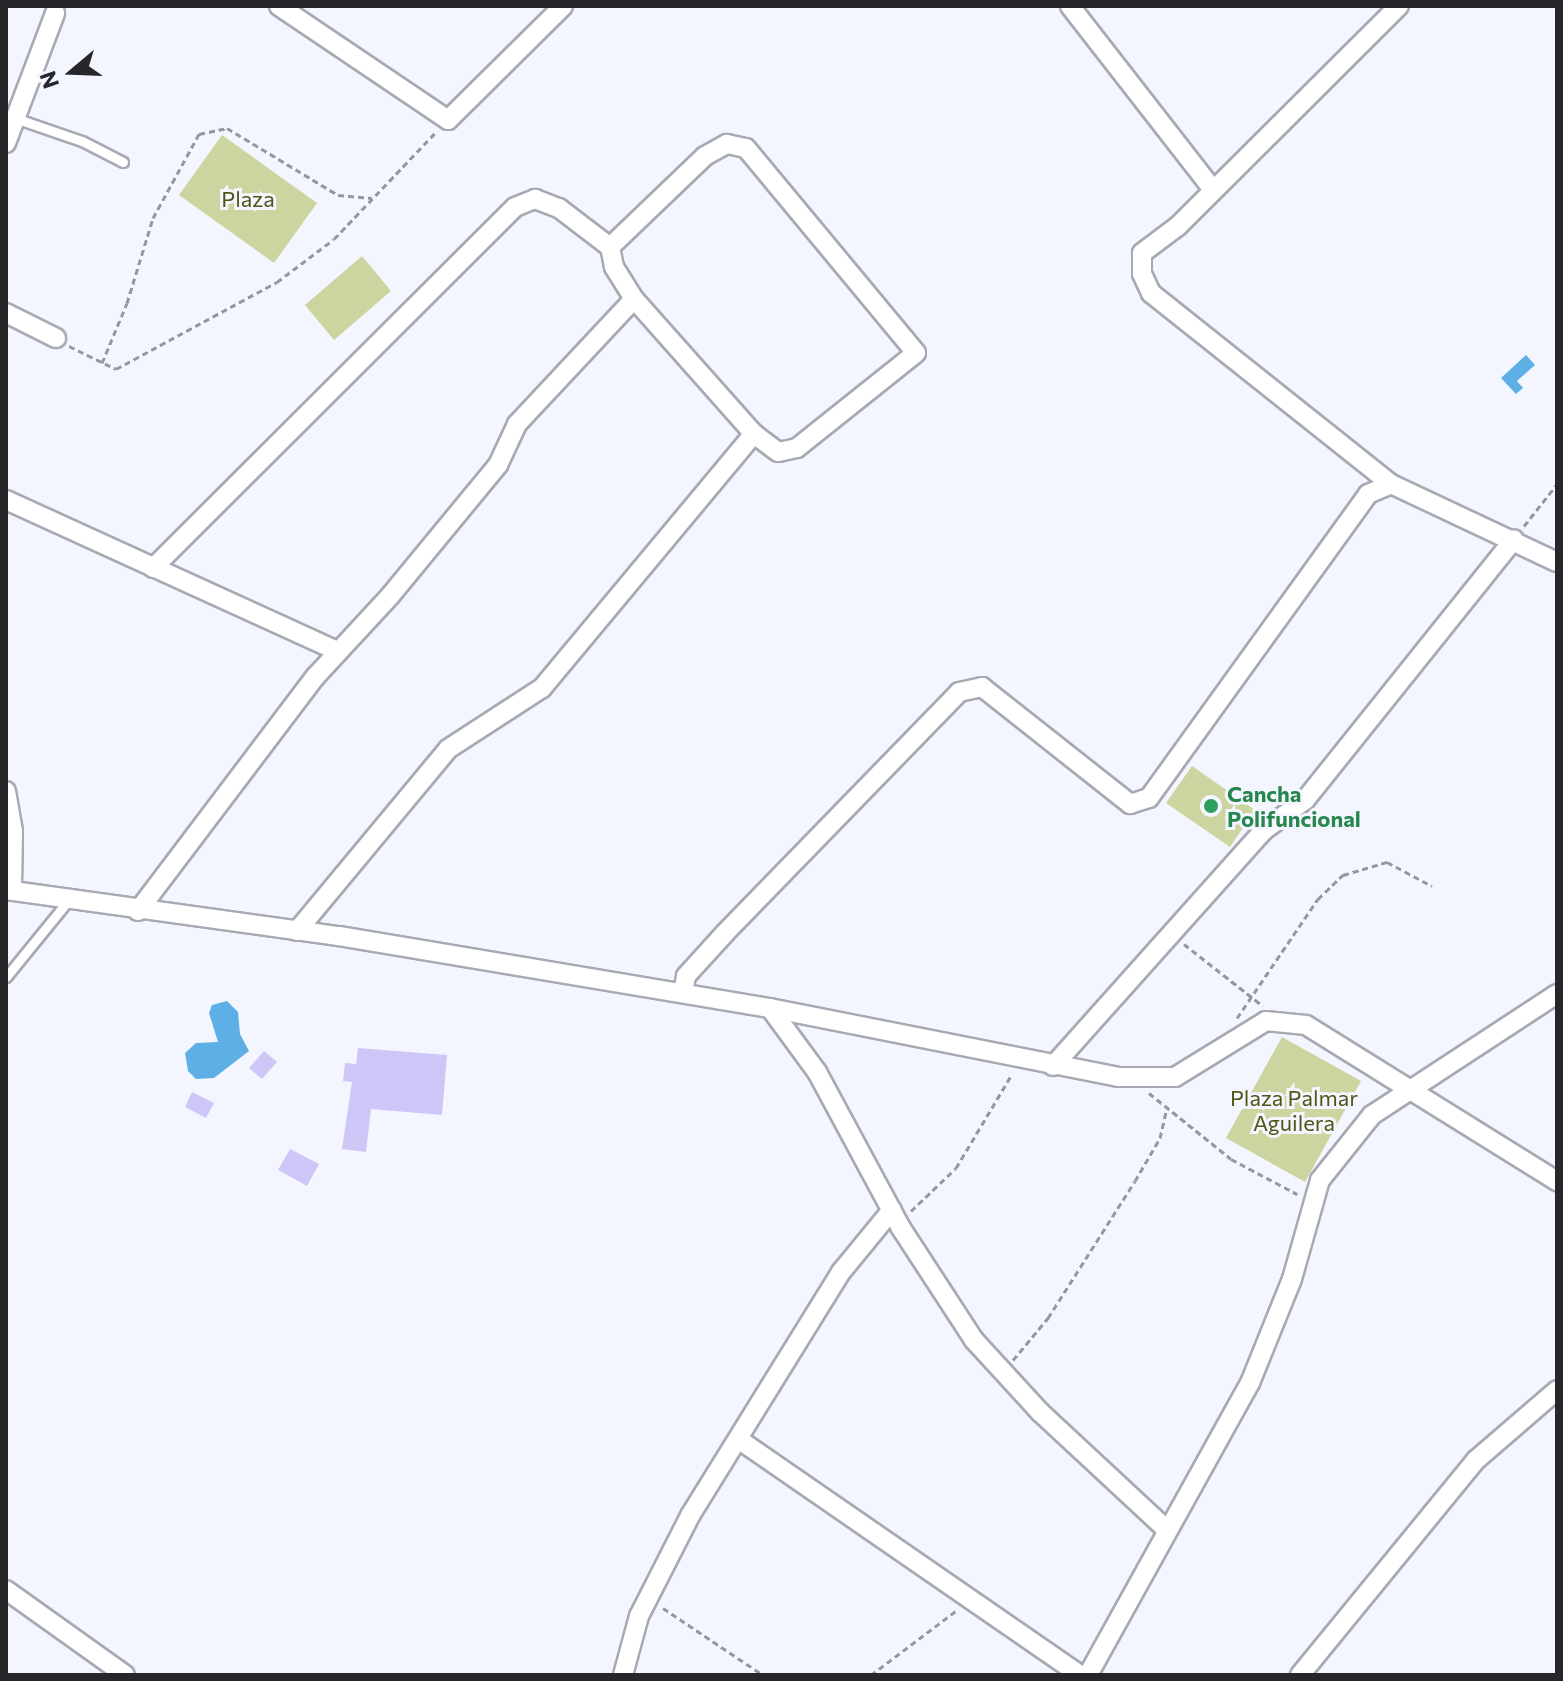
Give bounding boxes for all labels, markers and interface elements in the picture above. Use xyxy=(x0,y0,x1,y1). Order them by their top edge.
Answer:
north arrow xyxy=(32,32,112,112)
text: N xyxy=(33,68,64,92)
park label: Plaza xyxy=(221,186,275,212)
place label: Cancha Polifuncional xyxy=(1227,780,1361,832)
marker: Cancha Polifuncional xyxy=(1202,797,1220,815)
park label: Plaza Palmar Aguilera xyxy=(1230,1084,1358,1136)

